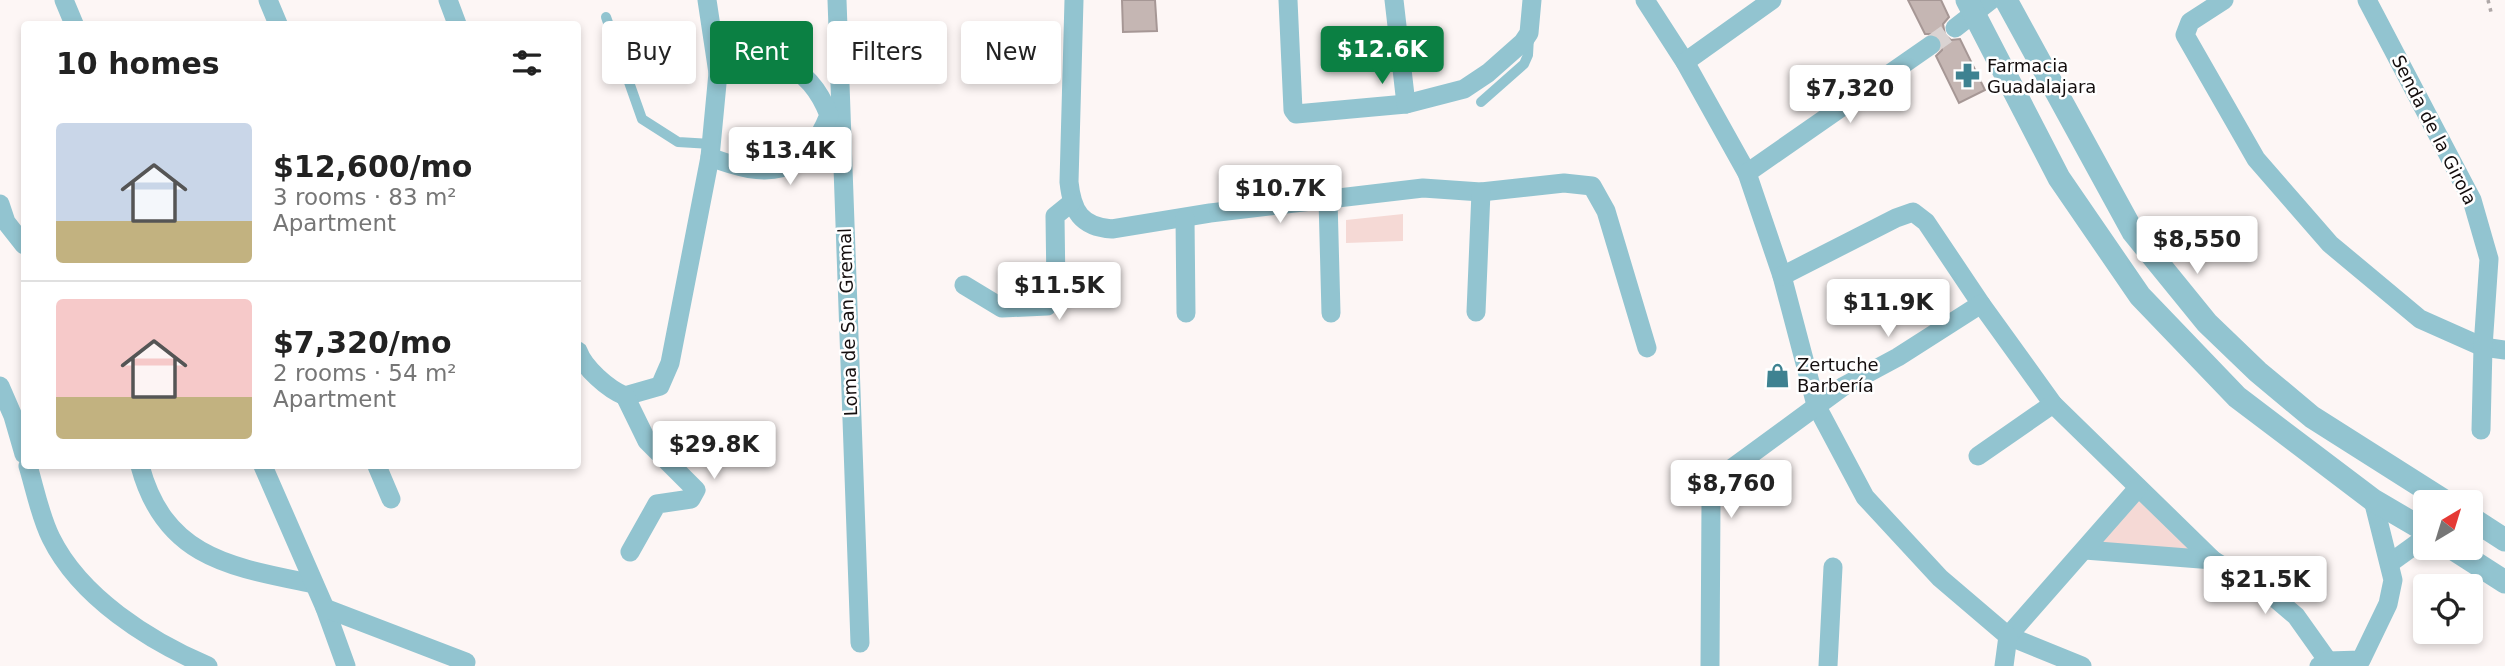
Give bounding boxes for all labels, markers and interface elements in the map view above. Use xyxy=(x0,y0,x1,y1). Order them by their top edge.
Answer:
chip: Buy xyxy=(602,21,696,84)
chip: Rent xyxy=(710,21,813,84)
chip: Filters xyxy=(827,21,947,84)
chip: New xyxy=(961,21,1061,84)
pin: $12.6K xyxy=(1325,27,1439,86)
text: $12.6K xyxy=(1337,36,1427,62)
icon: filters xyxy=(508,44,546,82)
text: 10 homes xyxy=(56,46,220,81)
street label: Senda de la Girola xyxy=(2388,51,2481,208)
place label: Farmacia Guadalajara xyxy=(1987,55,2096,97)
pharmacy icon: Farmacia Guadalajara xyxy=(1953,62,1981,90)
pin: $7,320 xyxy=(1793,66,1907,125)
text: $7,320 xyxy=(1806,75,1894,101)
pin: $13.4K xyxy=(733,128,847,187)
text: $13.4K xyxy=(745,137,835,163)
text: $12,600/mo xyxy=(273,149,472,184)
icon: home xyxy=(112,151,196,235)
pin: $10.7K xyxy=(1223,166,1337,225)
text: $10.7K xyxy=(1235,175,1325,201)
text: 3 rooms · 83 m² xyxy=(273,184,457,210)
text: Apartment xyxy=(273,210,396,236)
pin: $8,550 xyxy=(2140,216,2254,276)
text: $8,550 xyxy=(2153,226,2241,252)
street label: Loma de San Gremal xyxy=(834,227,861,417)
pin: $11.5K xyxy=(1002,262,1116,322)
text: $11.5K xyxy=(1014,272,1104,298)
pin: $11.9K xyxy=(1831,280,1945,339)
text: $11.9K xyxy=(1843,289,1933,315)
text: $7,320/mo xyxy=(273,325,452,360)
icon: home xyxy=(112,327,196,411)
place label: Zertuche Barbería xyxy=(1797,354,1879,396)
text: 2 rooms · 54 m² xyxy=(273,360,457,386)
shop icon: Zertuche Barbería xyxy=(1763,361,1791,389)
text: Apartment xyxy=(273,386,396,412)
pin: $29.8K xyxy=(657,421,771,481)
text: $29.8K xyxy=(669,431,759,457)
pin: $8,760 xyxy=(1674,461,1788,520)
text: $8,760 xyxy=(1687,470,1775,496)
north arrow xyxy=(2413,490,2483,560)
map controls xyxy=(2413,490,2483,644)
pin: $21.5K xyxy=(2208,556,2322,616)
text: $21.5K xyxy=(2220,566,2310,592)
button: locate xyxy=(2413,574,2483,644)

